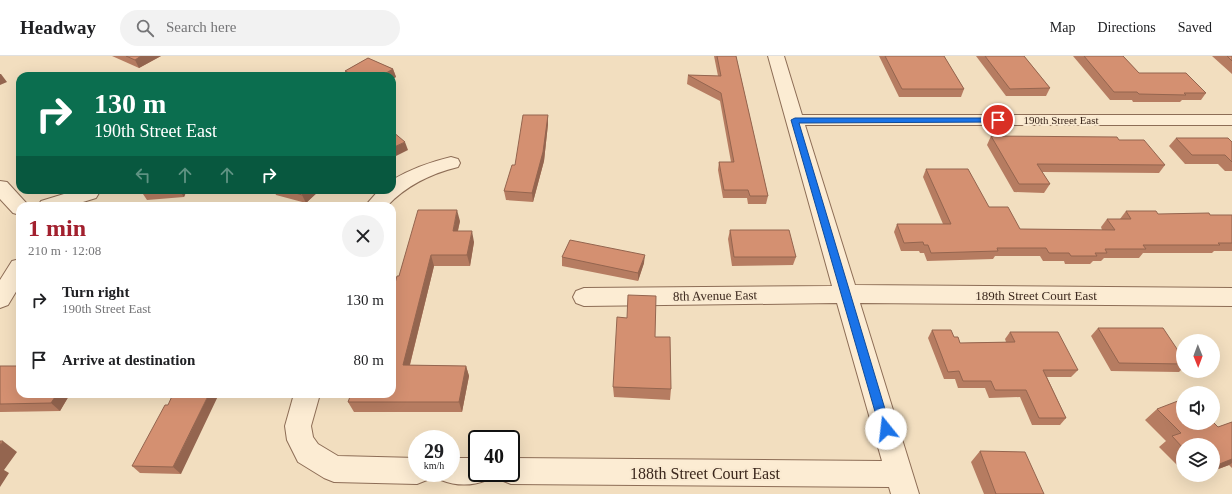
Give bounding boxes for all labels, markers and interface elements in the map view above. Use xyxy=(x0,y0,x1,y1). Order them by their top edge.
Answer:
search box xyxy=(120,10,400,46)
text: Headway xyxy=(20,17,96,38)
icon: search xyxy=(134,17,156,39)
text: Search here xyxy=(166,19,236,35)
text: Map xyxy=(1050,20,1075,35)
text: Directions xyxy=(1097,20,1156,35)
text: Saved xyxy=(1178,20,1212,35)
icon: right xyxy=(28,88,80,140)
text: 130 m xyxy=(94,88,166,119)
pin xyxy=(981,103,1015,137)
icon: arrive xyxy=(987,109,1009,131)
street label: 190th Street East xyxy=(1023,114,1099,126)
text: 190th Street East xyxy=(94,121,217,141)
icon: left xyxy=(132,164,154,186)
icon: ahead xyxy=(174,164,196,186)
icon: ahead xyxy=(216,164,238,186)
icon: right xyxy=(258,164,280,186)
text: 1 min xyxy=(28,215,86,241)
button: close xyxy=(342,215,384,257)
text: 210 m · 12:08 xyxy=(28,243,101,258)
text: Turn right xyxy=(62,284,129,300)
street label: 8th Avenue East xyxy=(673,287,758,304)
street label: 189th Street Court East xyxy=(975,288,1097,303)
icon: right xyxy=(28,289,50,311)
text: 130 m xyxy=(346,292,384,308)
text: 190th Street East xyxy=(62,301,151,316)
north arrow xyxy=(1176,334,1220,378)
map controls xyxy=(1176,334,1220,482)
icon: arrive xyxy=(28,349,50,371)
text: Arrive at destination xyxy=(62,352,195,368)
text: 80 m xyxy=(354,352,384,368)
button: sound xyxy=(1176,386,1220,430)
position arrow xyxy=(865,408,907,450)
speed limit sign: 40 xyxy=(468,430,520,482)
button: layers xyxy=(1176,438,1220,482)
text: 29 xyxy=(424,440,444,462)
text: km/h xyxy=(424,460,444,471)
street label: 188th Street Court East xyxy=(630,465,780,482)

